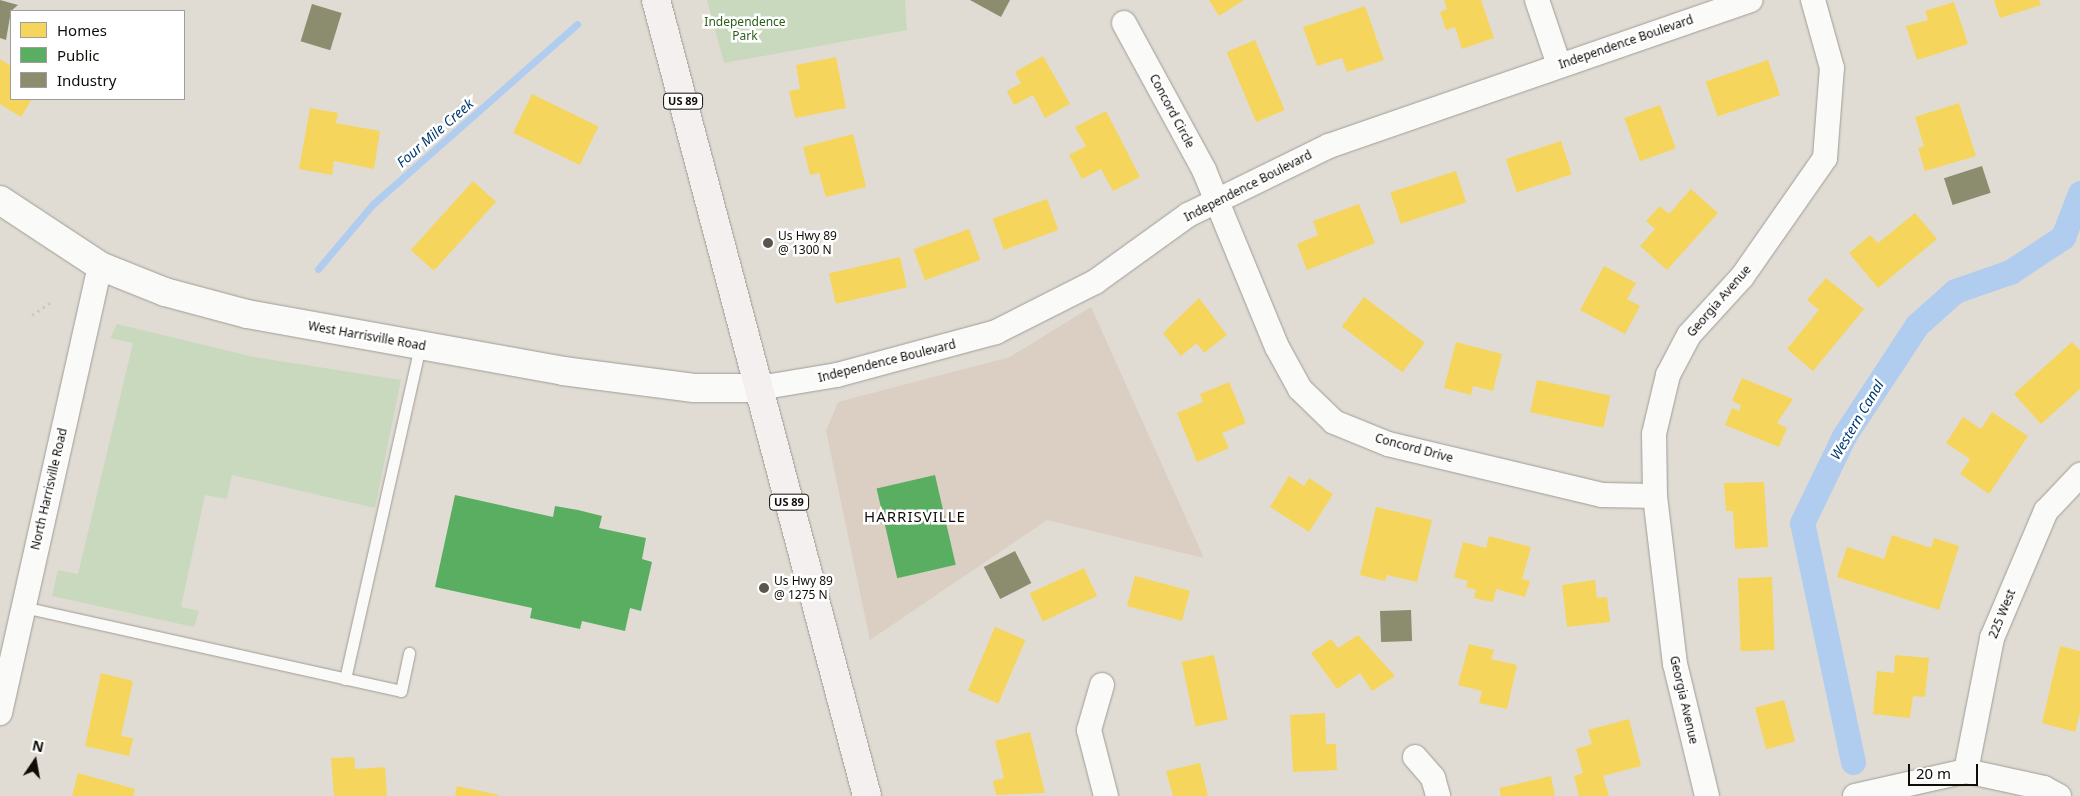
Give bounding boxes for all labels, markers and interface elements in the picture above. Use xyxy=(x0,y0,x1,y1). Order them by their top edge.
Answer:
legend xyxy=(10,10,185,100)
street label: Independence Boulevard xyxy=(1557,12,1695,72)
park label: Independence Park xyxy=(704,15,786,43)
text: Homes xyxy=(57,20,107,40)
text: Public xyxy=(57,45,100,65)
text: Industry xyxy=(57,70,116,90)
street label: Concord Circle xyxy=(1147,72,1197,150)
road number: US 89 xyxy=(663,92,703,110)
water label: Four Mile Creek xyxy=(393,95,477,171)
street label: Independence Boulevard xyxy=(1182,147,1314,225)
place label: Us Hwy 89 @ 1300 N xyxy=(778,229,837,257)
marker: Us Hwy 89 @ 1300 N xyxy=(762,237,774,249)
street label: Georgia Avenue xyxy=(1684,262,1754,340)
street label: West Harrisville Road xyxy=(307,319,427,353)
street label: Independence Boulevard xyxy=(817,337,957,385)
water label: Western Canal xyxy=(1827,377,1887,463)
street label: North Harrisville Road xyxy=(28,427,70,551)
street label: Concord Drive xyxy=(1373,431,1455,465)
road number: US 89 xyxy=(769,494,809,511)
district label: HARRISVILLE xyxy=(863,508,967,526)
place label: Us Hwy 89 @ 1275 N xyxy=(774,574,833,602)
marker: Us Hwy 89 @ 1275 N xyxy=(758,582,770,594)
street label: 225 West xyxy=(1986,587,2018,641)
street label: Georgia Avenue xyxy=(1667,655,1701,745)
text: N xyxy=(31,735,46,756)
north arrow xyxy=(10,736,60,786)
scale bar xyxy=(1910,754,1980,786)
text: 20 m xyxy=(1916,763,1951,783)

